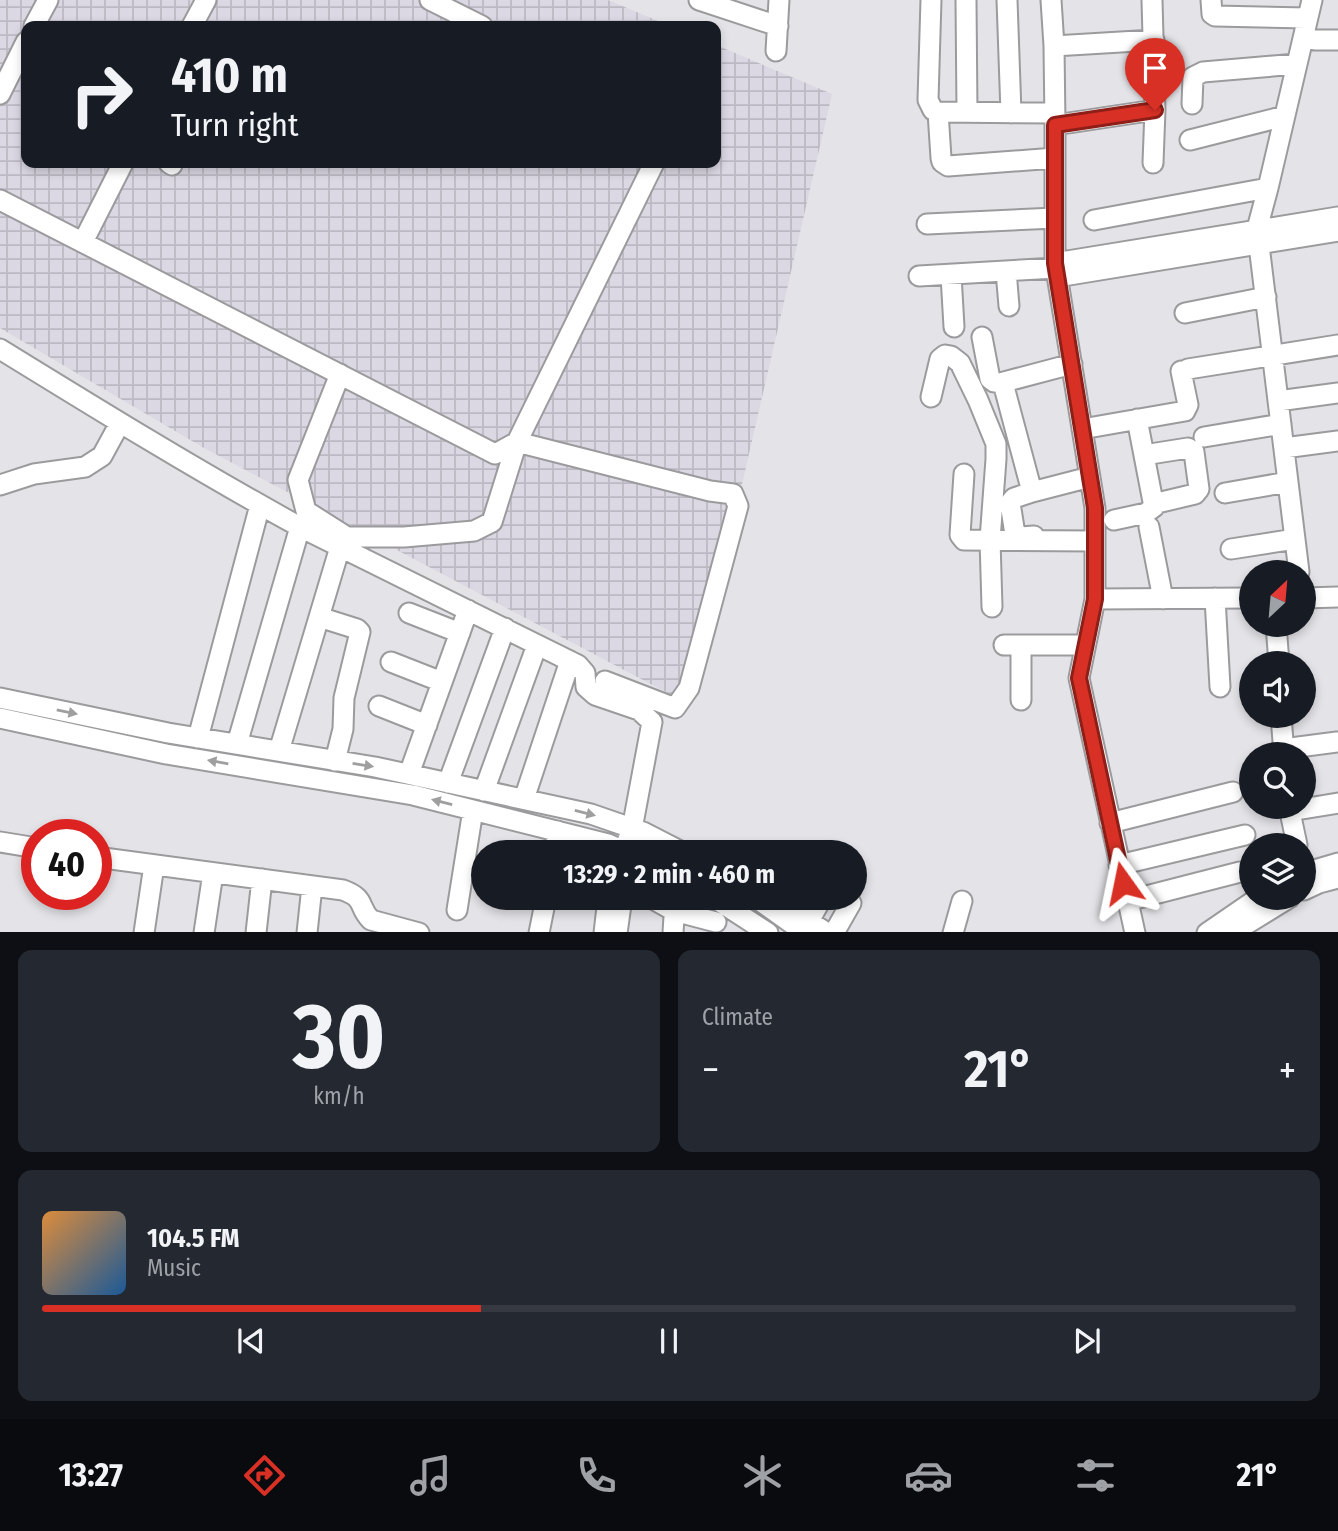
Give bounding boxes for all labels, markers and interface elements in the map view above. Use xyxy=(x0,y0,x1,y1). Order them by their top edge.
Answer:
pin xyxy=(1125,38,1185,110)
text: 410 m xyxy=(171,46,288,105)
icon: right xyxy=(56,49,147,140)
icon: arrive xyxy=(1136,49,1174,87)
text: Turn right xyxy=(171,106,298,144)
north arrow xyxy=(1239,560,1316,637)
map controls xyxy=(1239,560,1316,910)
button: sound xyxy=(1239,651,1316,728)
one-way arrow xyxy=(56,707,78,718)
button: search xyxy=(1239,742,1316,819)
one-way arrow xyxy=(207,756,229,767)
one-way arrow xyxy=(352,760,374,771)
one-way arrow xyxy=(431,796,453,807)
one-way arrow xyxy=(574,808,596,819)
speed limit sign: 40 xyxy=(21,819,112,910)
button: layers xyxy=(1239,833,1316,910)
position arrow xyxy=(1086,846,1160,920)
text: 13:29 · 2 min · 460 m xyxy=(563,859,775,890)
text: 30 xyxy=(293,982,385,1091)
text: Climate xyxy=(702,1003,773,1031)
text: 21° xyxy=(964,1038,1034,1101)
text: − xyxy=(702,1047,719,1093)
text: + xyxy=(1279,1047,1296,1093)
text: km/h xyxy=(313,1082,365,1110)
text: 104.5 FM xyxy=(147,1223,239,1254)
text: Music xyxy=(147,1254,201,1282)
icon: previous xyxy=(232,1322,270,1360)
icon: pause xyxy=(650,1322,688,1360)
icon: next xyxy=(1068,1322,1106,1360)
icon: directions xyxy=(240,1451,289,1500)
icon: music xyxy=(406,1451,455,1500)
icon: phone xyxy=(572,1451,621,1500)
icon: climate xyxy=(738,1451,787,1500)
icon: car xyxy=(904,1451,953,1500)
icon: filters xyxy=(1071,1451,1120,1500)
text: 13:27 xyxy=(59,1456,123,1494)
text: 21° xyxy=(1237,1456,1279,1494)

